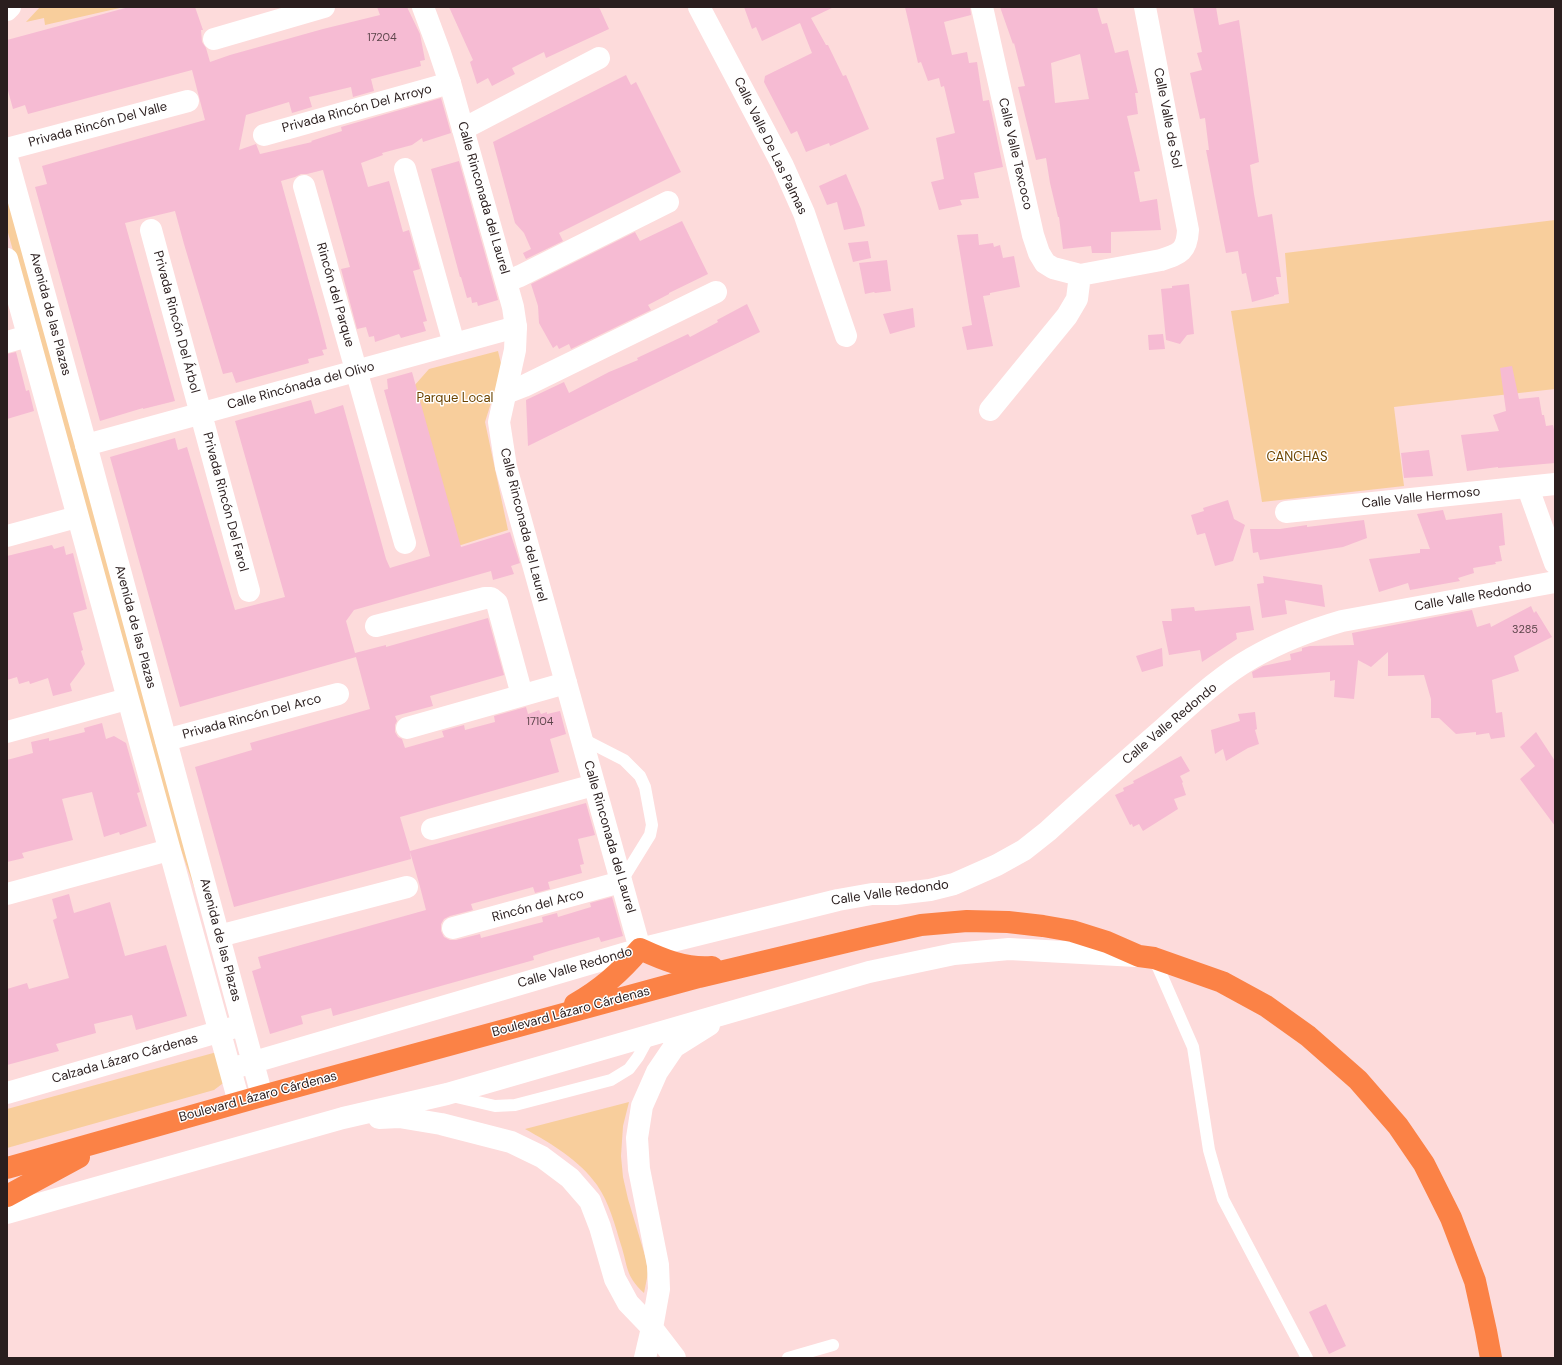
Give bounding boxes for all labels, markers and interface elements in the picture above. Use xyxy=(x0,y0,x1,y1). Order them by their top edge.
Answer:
house number: 17204 xyxy=(367,31,397,45)
street label: Calle Valle de Sol xyxy=(1150,67,1184,169)
street label: Calle Valle De Las Palmas xyxy=(730,75,810,217)
street label: Privada Rincón Del Arroyo xyxy=(280,81,434,137)
street label: Calle Valle Texcoco xyxy=(995,97,1035,211)
street label: Privada Rincón Del Valle xyxy=(27,99,169,151)
street label: Calle Rinconada del Laurel xyxy=(454,120,512,276)
street label: Rincón del Parque xyxy=(313,241,357,349)
street label: Privada Rincón Del Árbol xyxy=(149,249,203,395)
street label: Avenida de las Plazas xyxy=(26,251,74,377)
street label: Calle Rincónada del Olivo xyxy=(226,359,376,413)
park label: Parque Local xyxy=(416,391,494,407)
street label: Privada Rincón Del Farol xyxy=(199,431,251,573)
street label: Calle Rinconada del Laurel xyxy=(496,447,550,603)
park label: CANCHAS xyxy=(1266,450,1328,466)
street label: Calle Valle Hermoso xyxy=(1361,484,1481,512)
street label: Avenida de las Plazas xyxy=(111,564,159,690)
street label: Calle Valle Redondo xyxy=(1413,579,1533,615)
house number: 3285 xyxy=(1512,623,1538,637)
street label: Calle Valle Redondo xyxy=(1120,680,1220,768)
street label: Privada Rincón Del Arco xyxy=(181,691,323,743)
house number: 17104 xyxy=(527,715,553,729)
street label: Calle Rinconada del Laurel xyxy=(580,759,638,915)
street label: Avenida de las Plazas xyxy=(196,877,244,1003)
street label: Calle Valle Redondo xyxy=(830,877,950,909)
street label: Rincón del Arco xyxy=(490,886,586,926)
street label: Calle Valle Redondo xyxy=(516,944,634,992)
street label: Boulevard Lázaro Cárdenas xyxy=(490,983,652,1041)
street label: Calzada Lázaro Cárdenas xyxy=(50,1031,200,1087)
street label: Boulevard Lázaro Cárdenas xyxy=(177,1068,339,1126)

